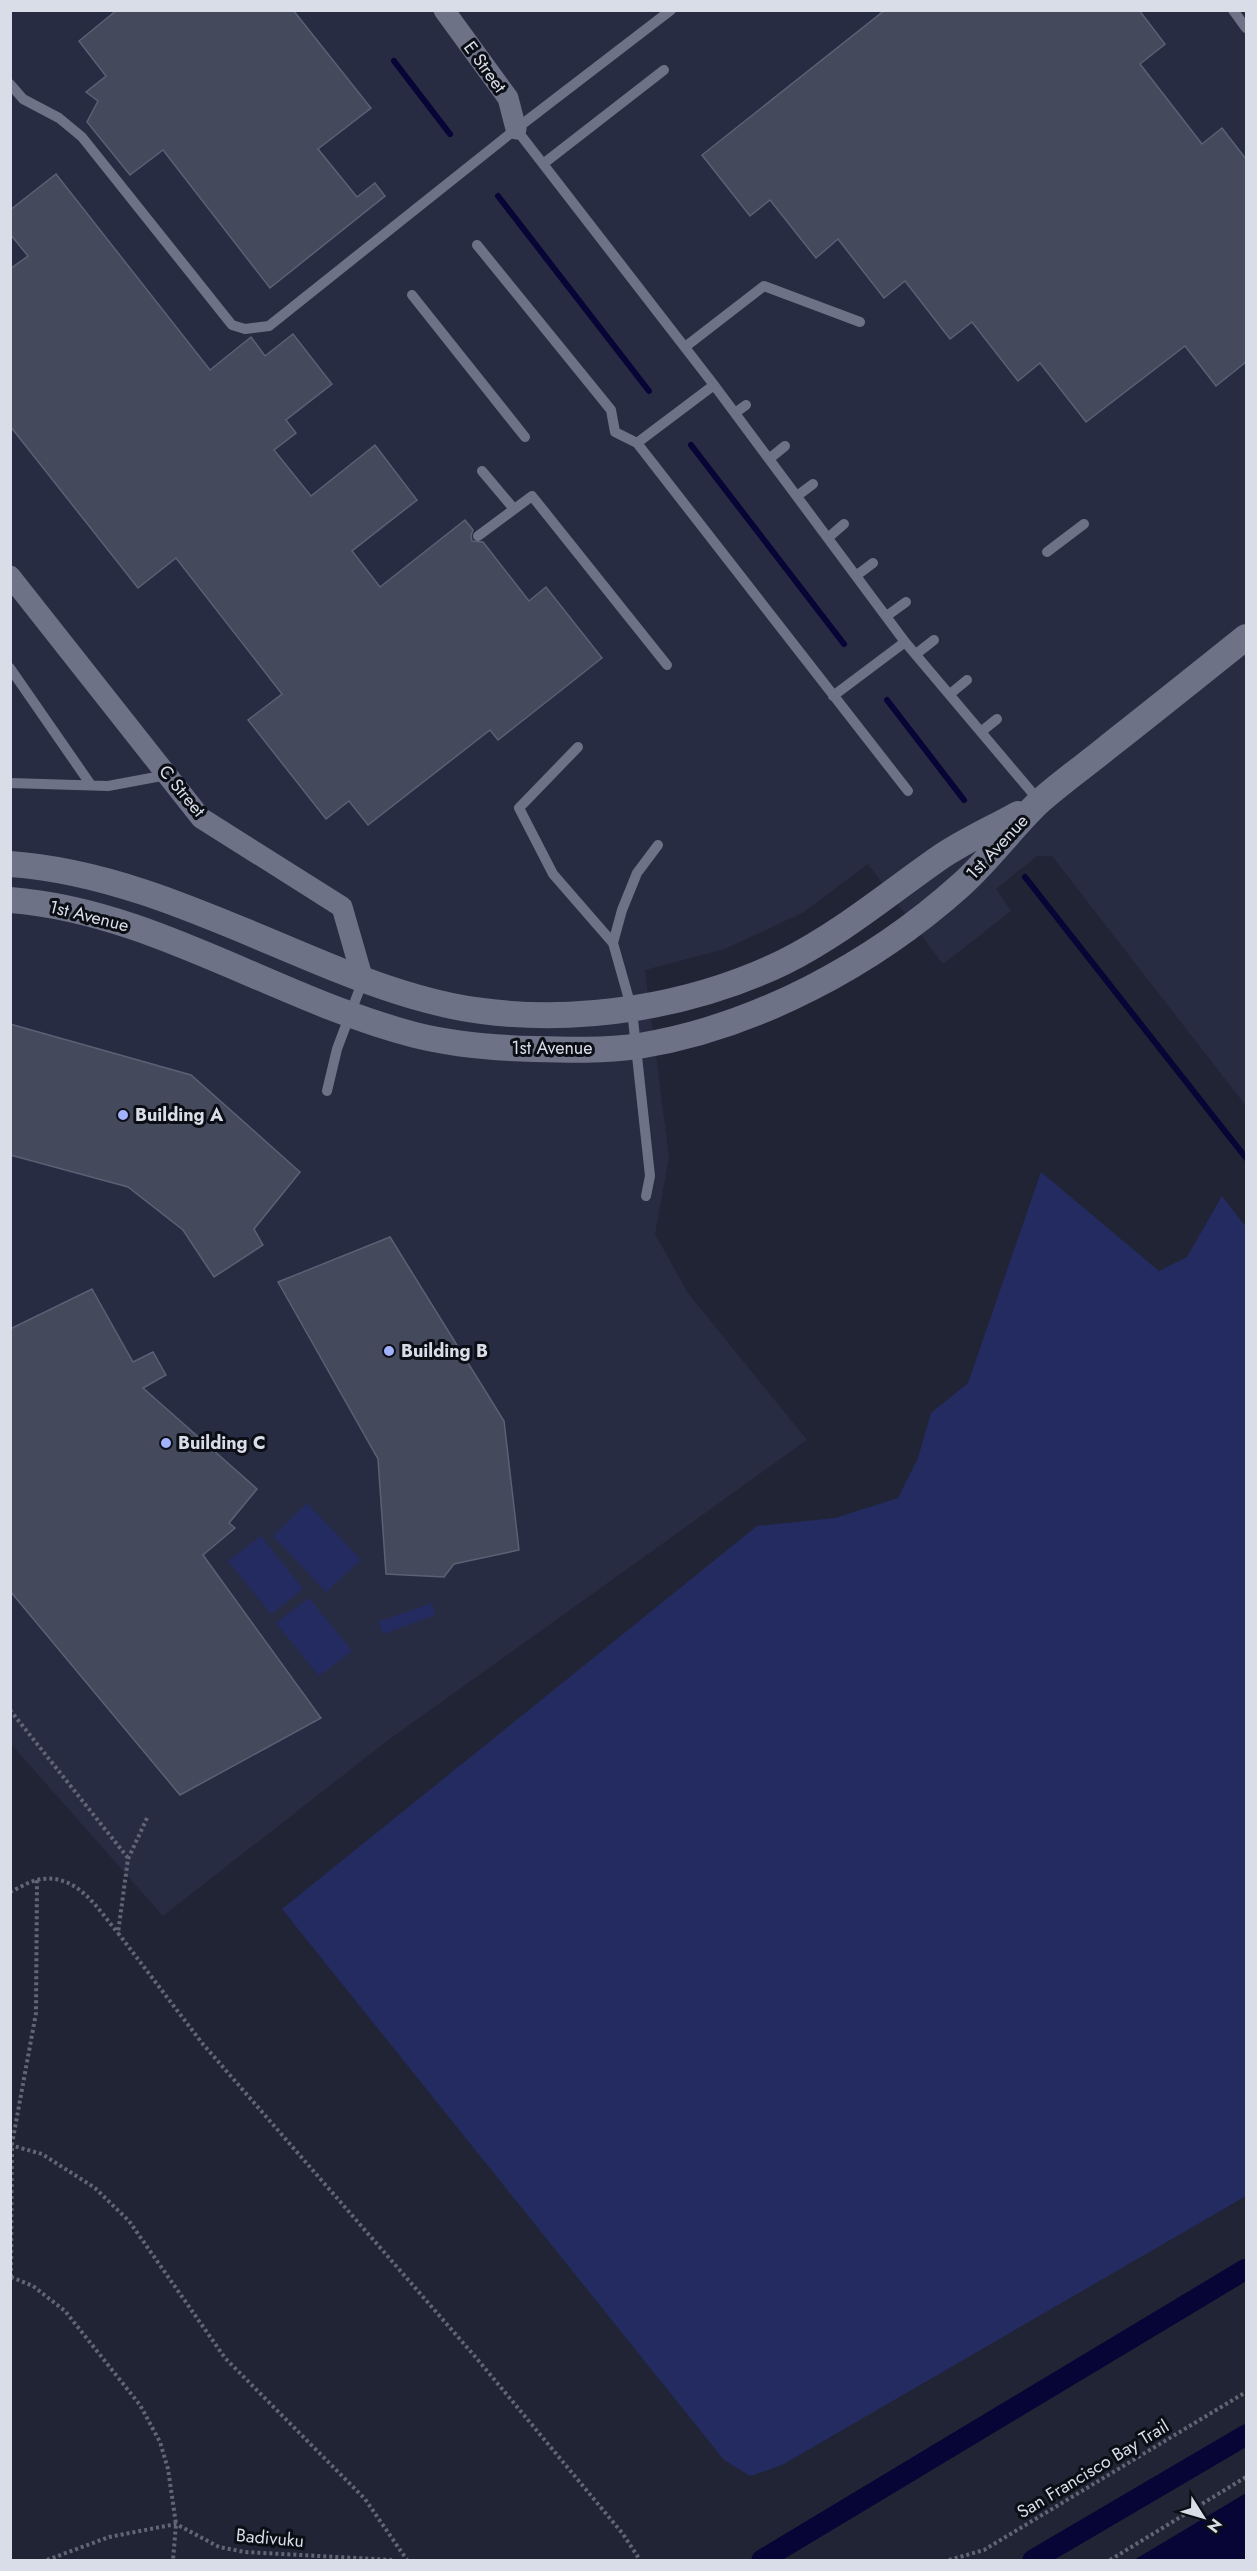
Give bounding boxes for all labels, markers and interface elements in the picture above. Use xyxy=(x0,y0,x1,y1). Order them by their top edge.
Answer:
street label: E Street xyxy=(457,36,513,99)
street label: C Street xyxy=(153,759,212,823)
street label: 1st Avenue xyxy=(960,808,1034,886)
street label: 1st Avenue xyxy=(46,894,132,938)
street label: 1st Avenue xyxy=(511,1035,593,1061)
place label: Building A xyxy=(135,1102,224,1128)
marker: Building A xyxy=(116,1108,130,1122)
place label: Building B xyxy=(401,1338,488,1364)
marker: Building B xyxy=(382,1344,396,1358)
place label: Building C xyxy=(178,1430,266,1456)
marker: Building C xyxy=(159,1436,173,1450)
street label: San Francisco Bay Trail xyxy=(1012,2413,1174,2525)
north arrow xyxy=(1173,2487,1233,2547)
text: N xyxy=(1202,2514,1228,2538)
street label: Badivuku xyxy=(235,2522,305,2554)

